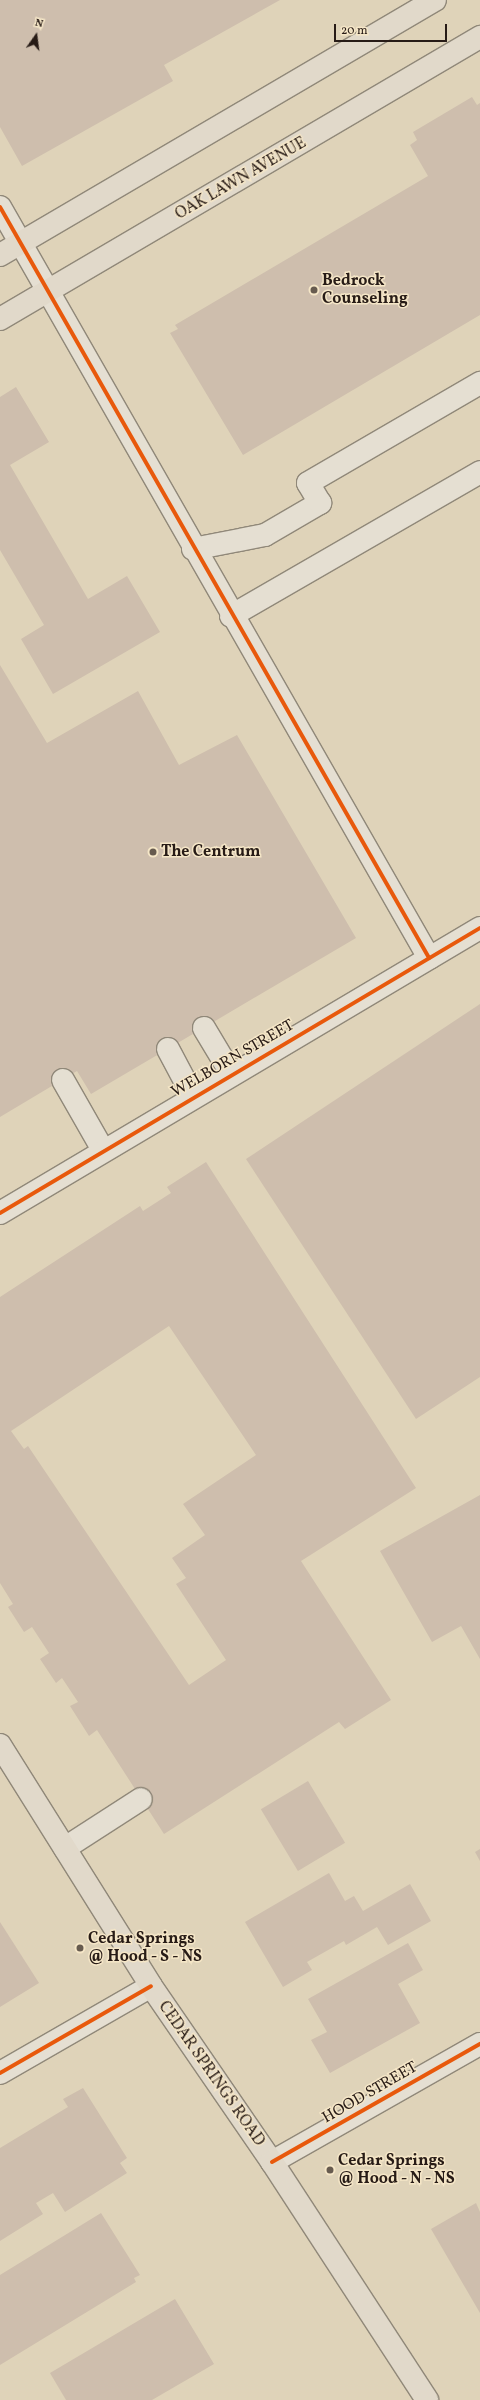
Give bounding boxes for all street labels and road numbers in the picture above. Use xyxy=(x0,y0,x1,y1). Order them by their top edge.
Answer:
street label: OAK LAWN AVENUE xyxy=(172,134,310,224)
street label: WELBORN STREET xyxy=(168,1016,298,1102)
street label: CEDAR SPRINGS ROAD xyxy=(154,1998,268,2150)
street label: HOOD STREET xyxy=(319,2058,421,2128)

